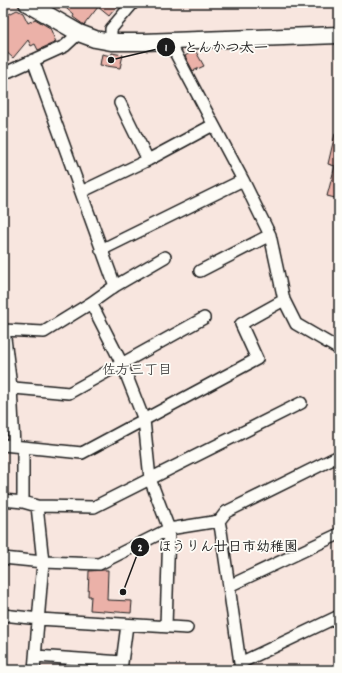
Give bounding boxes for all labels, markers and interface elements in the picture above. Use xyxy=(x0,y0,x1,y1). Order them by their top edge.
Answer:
callout: とんかつ太一 xyxy=(156,34,276,60)
text: とんかつ太一 xyxy=(184,39,268,59)
text: 1 xyxy=(165,40,168,57)
district label: 佐方三丁目 xyxy=(102,361,172,381)
callout: ほうりん廿日市幼稚園 xyxy=(130,534,306,560)
text: ほうりん廿日市幼稚園 xyxy=(158,538,298,558)
text: 2 xyxy=(137,540,143,557)

